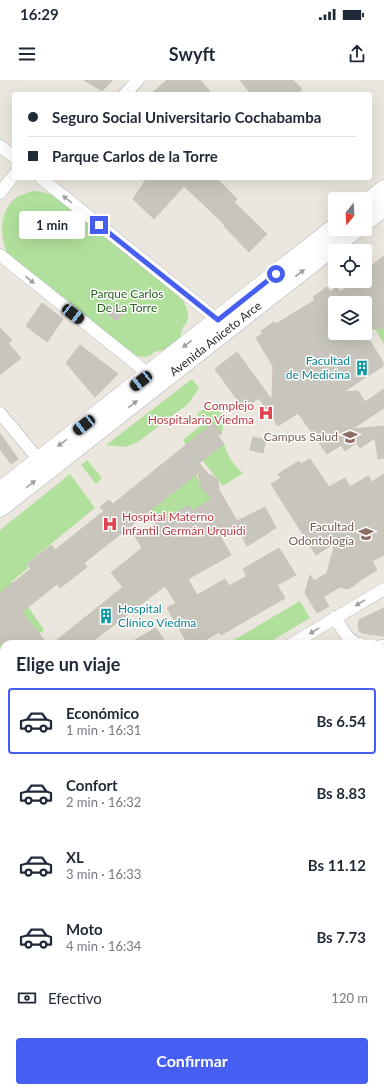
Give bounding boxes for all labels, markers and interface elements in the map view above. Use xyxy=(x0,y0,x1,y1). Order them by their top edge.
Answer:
text: 16:29 xyxy=(20,5,59,23)
icon: menu xyxy=(16,43,38,65)
text: Swyft xyxy=(169,43,215,65)
icon: share xyxy=(346,43,368,65)
text: Seguro Social Universitario Cochabamba xyxy=(52,108,321,126)
text: Parque Carlos de la Torre xyxy=(52,147,218,165)
north arrow xyxy=(328,192,372,236)
map controls xyxy=(328,192,372,340)
one-way arrow xyxy=(62,195,73,204)
callout: 1 min xyxy=(19,211,85,239)
route end xyxy=(90,216,108,234)
text: 1 min xyxy=(36,217,68,233)
button: locate xyxy=(328,244,372,288)
route start xyxy=(267,265,285,283)
one-way arrow xyxy=(295,269,306,277)
one-way arrow xyxy=(25,275,36,284)
park label: Parque Carlos De La Torre xyxy=(90,286,164,315)
button: layers xyxy=(328,296,372,340)
street label: Avenida Aniceto Arce xyxy=(166,298,264,379)
car xyxy=(60,302,86,326)
one-way arrow xyxy=(182,340,193,348)
place label: Facultad de Medicina xyxy=(286,353,350,382)
building icon: Facultad de Medicina xyxy=(353,359,371,377)
car xyxy=(128,369,154,393)
place label: Complejo Hospitalario Viedma xyxy=(148,398,254,427)
one-way arrow xyxy=(127,399,138,408)
hospital icon: Complejo Hospitalario Viedma xyxy=(257,404,275,422)
car xyxy=(71,413,97,437)
school or university icon: Campus Salud xyxy=(341,428,359,446)
place label: Campus Salud xyxy=(264,429,338,444)
one-way arrow xyxy=(56,438,67,447)
one-way arrow xyxy=(25,480,36,488)
place label: Hospital Materno Infantil Germán Urquidi xyxy=(122,509,246,538)
hospital icon: Hospital Materno Infantil Germán Urquidi xyxy=(101,515,119,533)
place label: Facultad Odontología xyxy=(289,519,354,548)
school or university icon: Facultad Odontología xyxy=(357,525,375,543)
one-way arrow xyxy=(355,599,365,607)
place label: Hospital Clínico Viedma xyxy=(118,601,196,630)
building icon: Hospital Clínico Viedma xyxy=(97,607,115,625)
one-way arrow xyxy=(308,627,320,634)
text: Elige un viaje xyxy=(16,653,120,675)
icon: car xyxy=(18,703,54,739)
text: Económico xyxy=(66,704,139,722)
text: Bs 6.54 xyxy=(316,712,366,730)
text: 1 min · 16:31 xyxy=(66,722,141,738)
icon: car xyxy=(18,775,54,811)
text: Confort xyxy=(66,776,118,794)
text: Bs 8.83 xyxy=(316,784,366,802)
text: 2 min · 16:32 xyxy=(66,794,141,810)
icon: car xyxy=(18,847,54,883)
text: XL xyxy=(66,848,84,866)
text: Bs 11.12 xyxy=(308,856,366,874)
text: 3 min · 16:33 xyxy=(66,866,141,882)
icon: car xyxy=(18,919,54,955)
text: Moto xyxy=(66,920,103,938)
text: Bs 7.73 xyxy=(316,928,366,946)
text: 4 min · 16:34 xyxy=(66,938,141,954)
icon: cash xyxy=(16,987,38,1009)
text: Efectivo xyxy=(48,989,102,1007)
text: 120 m xyxy=(331,990,368,1006)
button: Confirmar xyxy=(16,1038,368,1084)

